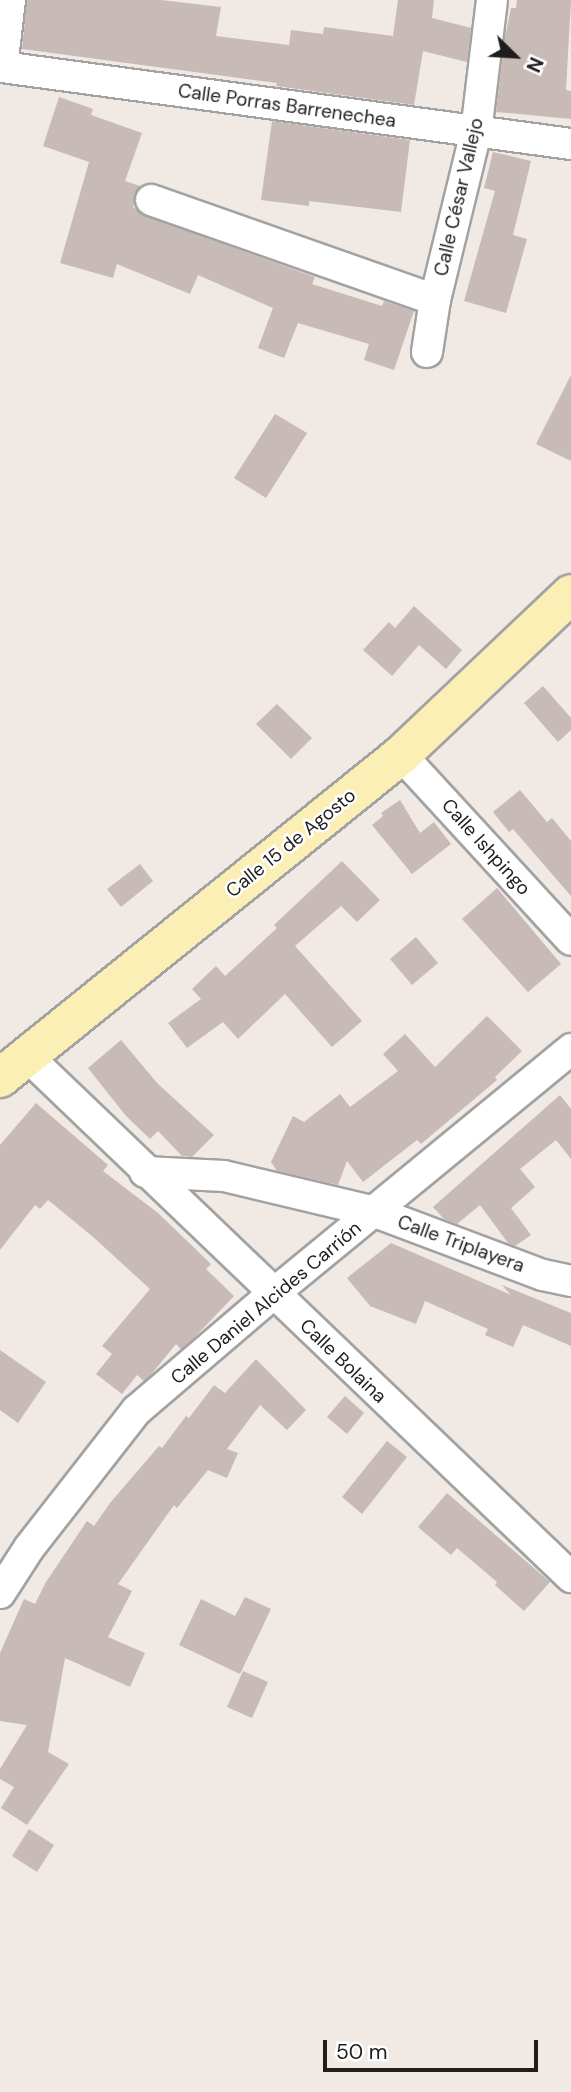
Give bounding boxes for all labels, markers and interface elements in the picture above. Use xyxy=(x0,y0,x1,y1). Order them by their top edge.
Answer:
north arrow xyxy=(480,21,550,91)
text: N xyxy=(520,53,549,76)
street label: Calle Porras Barrenechea xyxy=(177,79,397,133)
street label: Calle César Vallejo xyxy=(430,116,488,278)
street label: Calle 15 de Agosto xyxy=(222,784,360,902)
street label: Calle Ishpingo xyxy=(437,794,535,900)
street label: Calle Triplayera xyxy=(394,1210,528,1278)
street label: Calle Daniel Alcides Carrión xyxy=(166,1217,366,1389)
street label: Calle Bolaina xyxy=(295,1314,391,1408)
scale bar xyxy=(326,2025,541,2070)
text: 50 m xyxy=(336,2038,387,2066)

